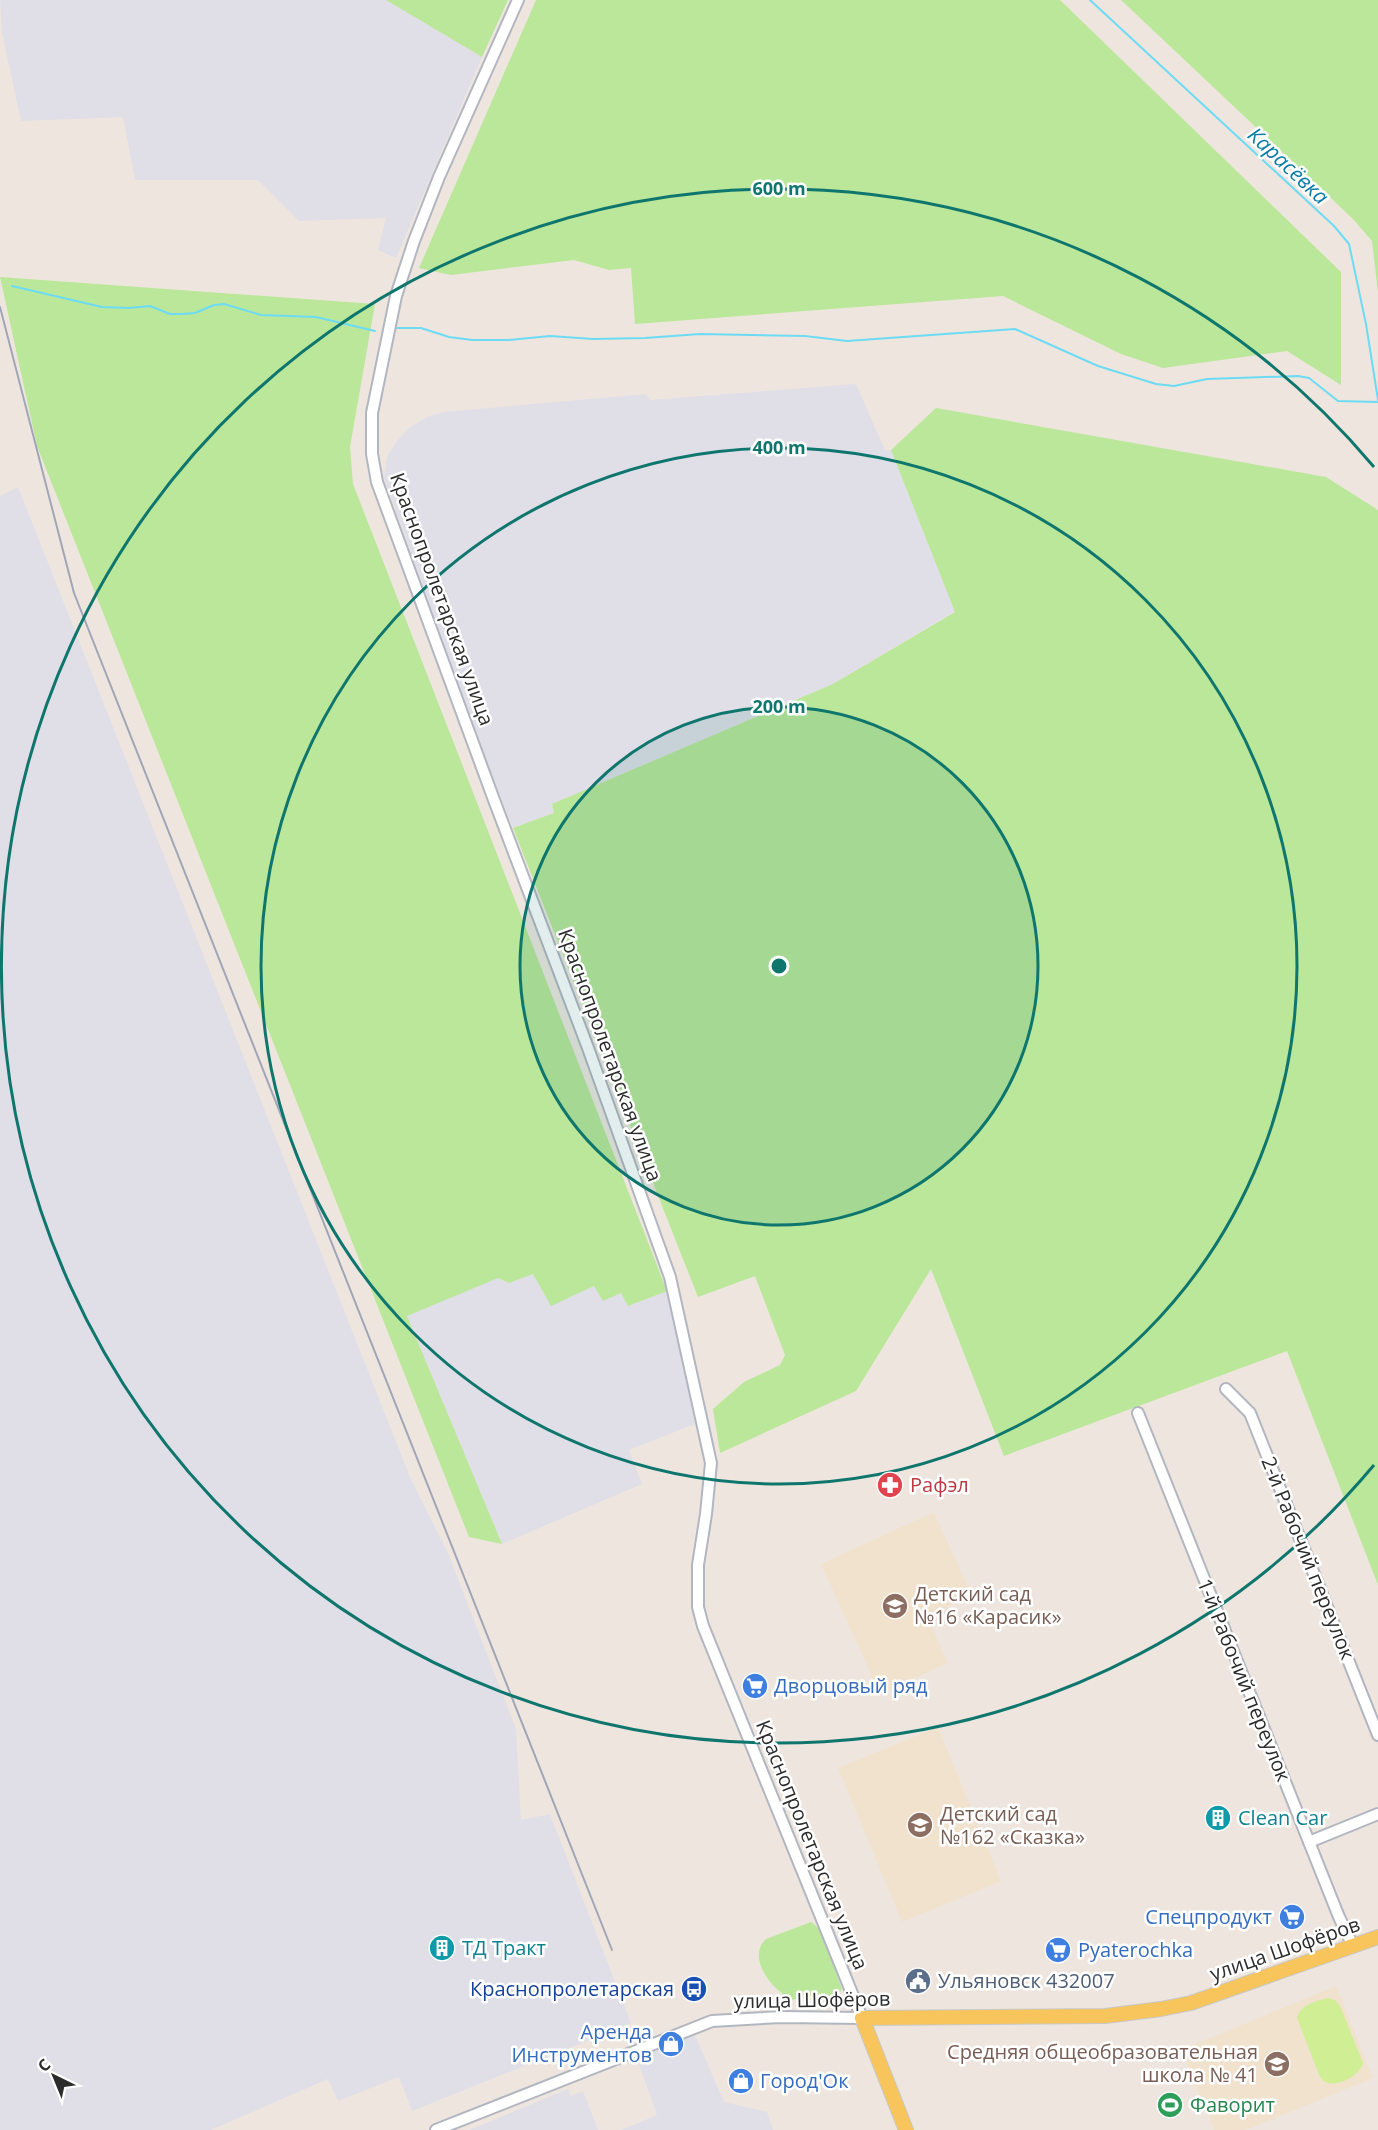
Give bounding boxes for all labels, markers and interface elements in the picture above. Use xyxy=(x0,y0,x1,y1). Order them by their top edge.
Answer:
water label: Карасёвка xyxy=(1242,121,1335,210)
text: 600 m xyxy=(752,176,806,200)
text: 400 m xyxy=(752,435,806,459)
street label: Краснопролетарская улица xyxy=(384,469,501,729)
text: 200 m xyxy=(752,694,806,718)
street label: Краснопролетарская улица xyxy=(552,925,669,1185)
centre of rings xyxy=(769,956,789,976)
street label: 2-й Рабочий переулок xyxy=(1255,1452,1362,1664)
pharmacy icon: Рафэл xyxy=(875,1470,905,1500)
place label: Рафэл xyxy=(910,1471,969,1498)
street label: 1-й Рабочий переулок xyxy=(1191,1574,1298,1786)
place label: Детский сад №16 «Карасик» xyxy=(914,1580,1062,1630)
school or university icon: Детский сад №16 «Карасик» xyxy=(880,1591,910,1621)
supermarket icon: Дворцовый ряд xyxy=(740,1671,770,1701)
place label: Дворцовый ряд xyxy=(774,1672,928,1699)
street label: Краснопролетарская улица xyxy=(750,1716,875,1974)
place label: Детский сад №162 «Сказка» xyxy=(940,1800,1085,1850)
building icon: Clean Car xyxy=(1203,1803,1233,1833)
place label: Clean Car xyxy=(1238,1804,1327,1831)
school or university icon: Детский сад №162 «Сказка» xyxy=(905,1810,935,1840)
supermarket icon: Спецпродукт xyxy=(1277,1902,1307,1932)
place label: Спецпродукт xyxy=(1145,1903,1272,1930)
street label: улица Шофёров xyxy=(1206,1910,1363,1987)
building icon: ТД Тракт xyxy=(427,1933,457,1963)
place label: ТД Тракт xyxy=(462,1934,546,1961)
supermarket icon: Pyaterochka xyxy=(1043,1935,1073,1965)
place label: Pyaterochka xyxy=(1078,1936,1193,1963)
public building icon: Ульяновск 432007 xyxy=(903,1966,933,1996)
place label: Ульяновск 432007 xyxy=(938,1967,1115,1994)
bus stop icon: Краснопролетарская xyxy=(679,1974,709,2004)
place label: Краснопролетарская xyxy=(470,1975,674,2002)
street label: улица Шофёров xyxy=(733,1985,891,2014)
place label: Аренда Инструментов xyxy=(511,2018,652,2068)
shop icon: Аренда Инструментов xyxy=(656,2029,686,2059)
place label: Средняя общеобразовательная школа № 41 xyxy=(947,2038,1258,2088)
north arrow xyxy=(24,2046,84,2106)
school or university icon: Средняя общеобразовательная школа № 41 xyxy=(1262,2049,1292,2079)
text: С xyxy=(33,2054,55,2077)
shop icon: Город'Ок xyxy=(726,2066,756,2096)
place label: Город'Ок xyxy=(760,2067,849,2094)
sports icon: Фаворит xyxy=(1155,2090,1185,2120)
place label: Фаворит xyxy=(1190,2091,1275,2118)

